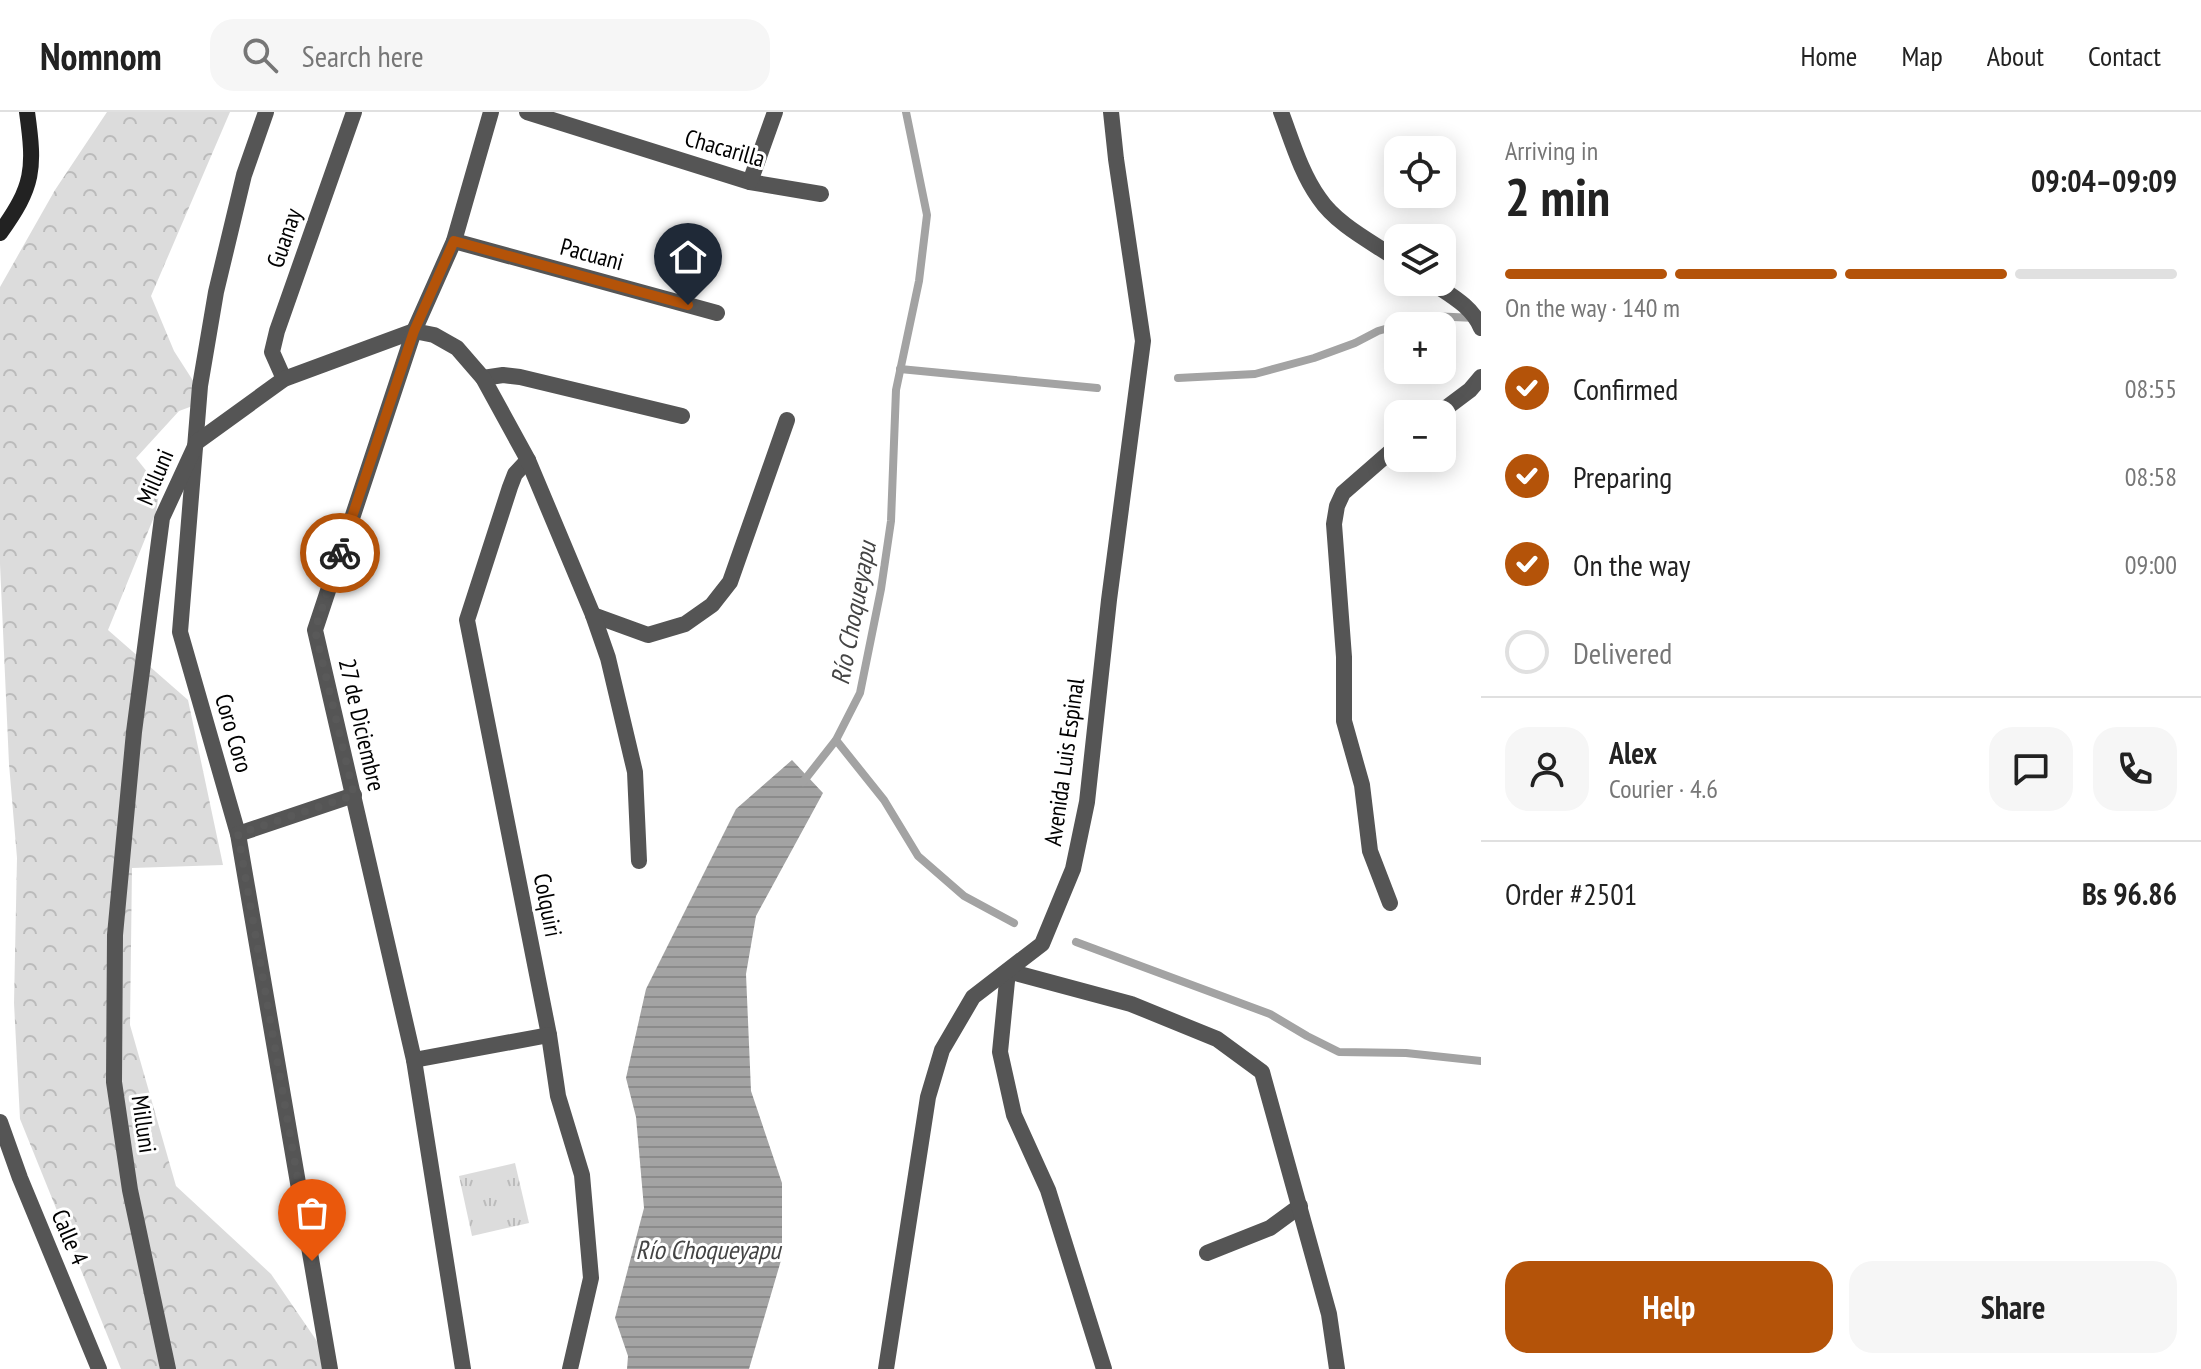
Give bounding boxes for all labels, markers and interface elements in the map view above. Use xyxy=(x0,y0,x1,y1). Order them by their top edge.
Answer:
search box xyxy=(210,19,770,91)
text: Nomnom xyxy=(40,31,162,80)
icon: search xyxy=(238,33,282,77)
text: Search here xyxy=(302,36,424,75)
text: Home xyxy=(1801,37,1857,74)
text: Map xyxy=(1901,37,1943,74)
text: About xyxy=(1987,37,2044,74)
text: Contact xyxy=(2088,37,2161,74)
street label: Chacarilla xyxy=(681,122,769,174)
text: Arriving in xyxy=(1505,134,1598,167)
map controls xyxy=(1384,136,1456,472)
button: locate xyxy=(1384,136,1456,208)
text: 09:04–09:09 xyxy=(2031,161,2177,200)
text: 2 min xyxy=(1505,163,1610,230)
street label: Guanay xyxy=(259,204,309,272)
pin xyxy=(654,223,722,305)
button: layers xyxy=(1384,224,1456,296)
street label: Pacuani xyxy=(557,231,627,277)
icon: home xyxy=(666,235,710,279)
text: On the way · 140 m xyxy=(1505,291,1680,324)
button: + xyxy=(1384,312,1456,384)
icon: check xyxy=(1505,366,1549,410)
text: Confirmed xyxy=(1573,369,1678,408)
text: 08:55 xyxy=(2125,372,2177,405)
button: − xyxy=(1384,400,1456,472)
street label: Milluni xyxy=(129,444,181,510)
icon: check xyxy=(1505,454,1549,498)
text: Preparing xyxy=(1573,457,1672,496)
text: 08:58 xyxy=(2125,460,2177,493)
courier xyxy=(300,513,380,593)
icon: bike xyxy=(318,531,362,575)
water label: Río Choqueyapu xyxy=(823,537,883,687)
icon: check xyxy=(1505,542,1549,586)
text: On the way xyxy=(1573,545,1690,584)
text: 09:00 xyxy=(2125,548,2177,581)
text: Delivered xyxy=(1573,633,1672,672)
street label: 27 de Diciembre xyxy=(332,656,392,794)
street label: Avenida Luis Espinal xyxy=(1037,676,1091,848)
street label: Coro Coro xyxy=(208,690,260,776)
button: person xyxy=(1505,727,1589,811)
button: chat xyxy=(1989,727,2073,811)
button: phone xyxy=(2093,727,2177,811)
text: Alex xyxy=(1609,733,1657,772)
text: Courier · 4.6 xyxy=(1609,772,1718,805)
street label: Colquiri xyxy=(527,871,569,939)
text: Order #2501 xyxy=(1505,874,1637,913)
text: Bs 96.86 xyxy=(2082,874,2177,913)
street label: Milluni xyxy=(125,1093,163,1155)
pin xyxy=(278,1179,346,1261)
icon: bag xyxy=(290,1191,334,1235)
street label: Calle 4 xyxy=(45,1205,96,1270)
water label: Río Choqueyapu xyxy=(635,1233,782,1266)
button: Help xyxy=(1505,1261,1833,1353)
button: Share xyxy=(1849,1261,2177,1353)

